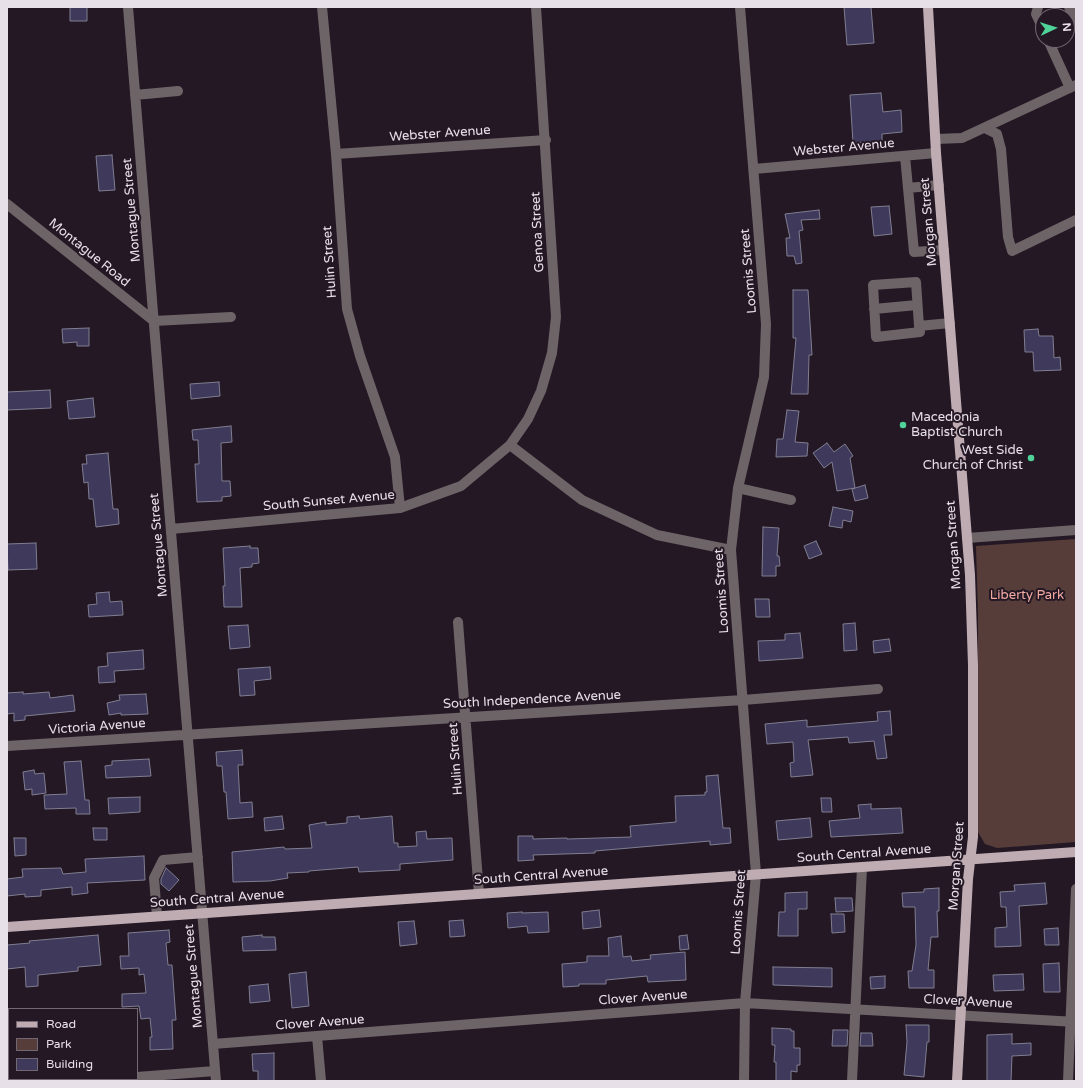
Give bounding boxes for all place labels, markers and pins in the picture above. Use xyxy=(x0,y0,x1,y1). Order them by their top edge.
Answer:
place label: Macedonia Baptist Church xyxy=(911,410,1003,441)
marker: Macedonia Baptist Church xyxy=(898,420,908,430)
place label: West Side Church of Christ xyxy=(923,443,1023,474)
marker: West Side Church of Christ xyxy=(1026,453,1036,463)

